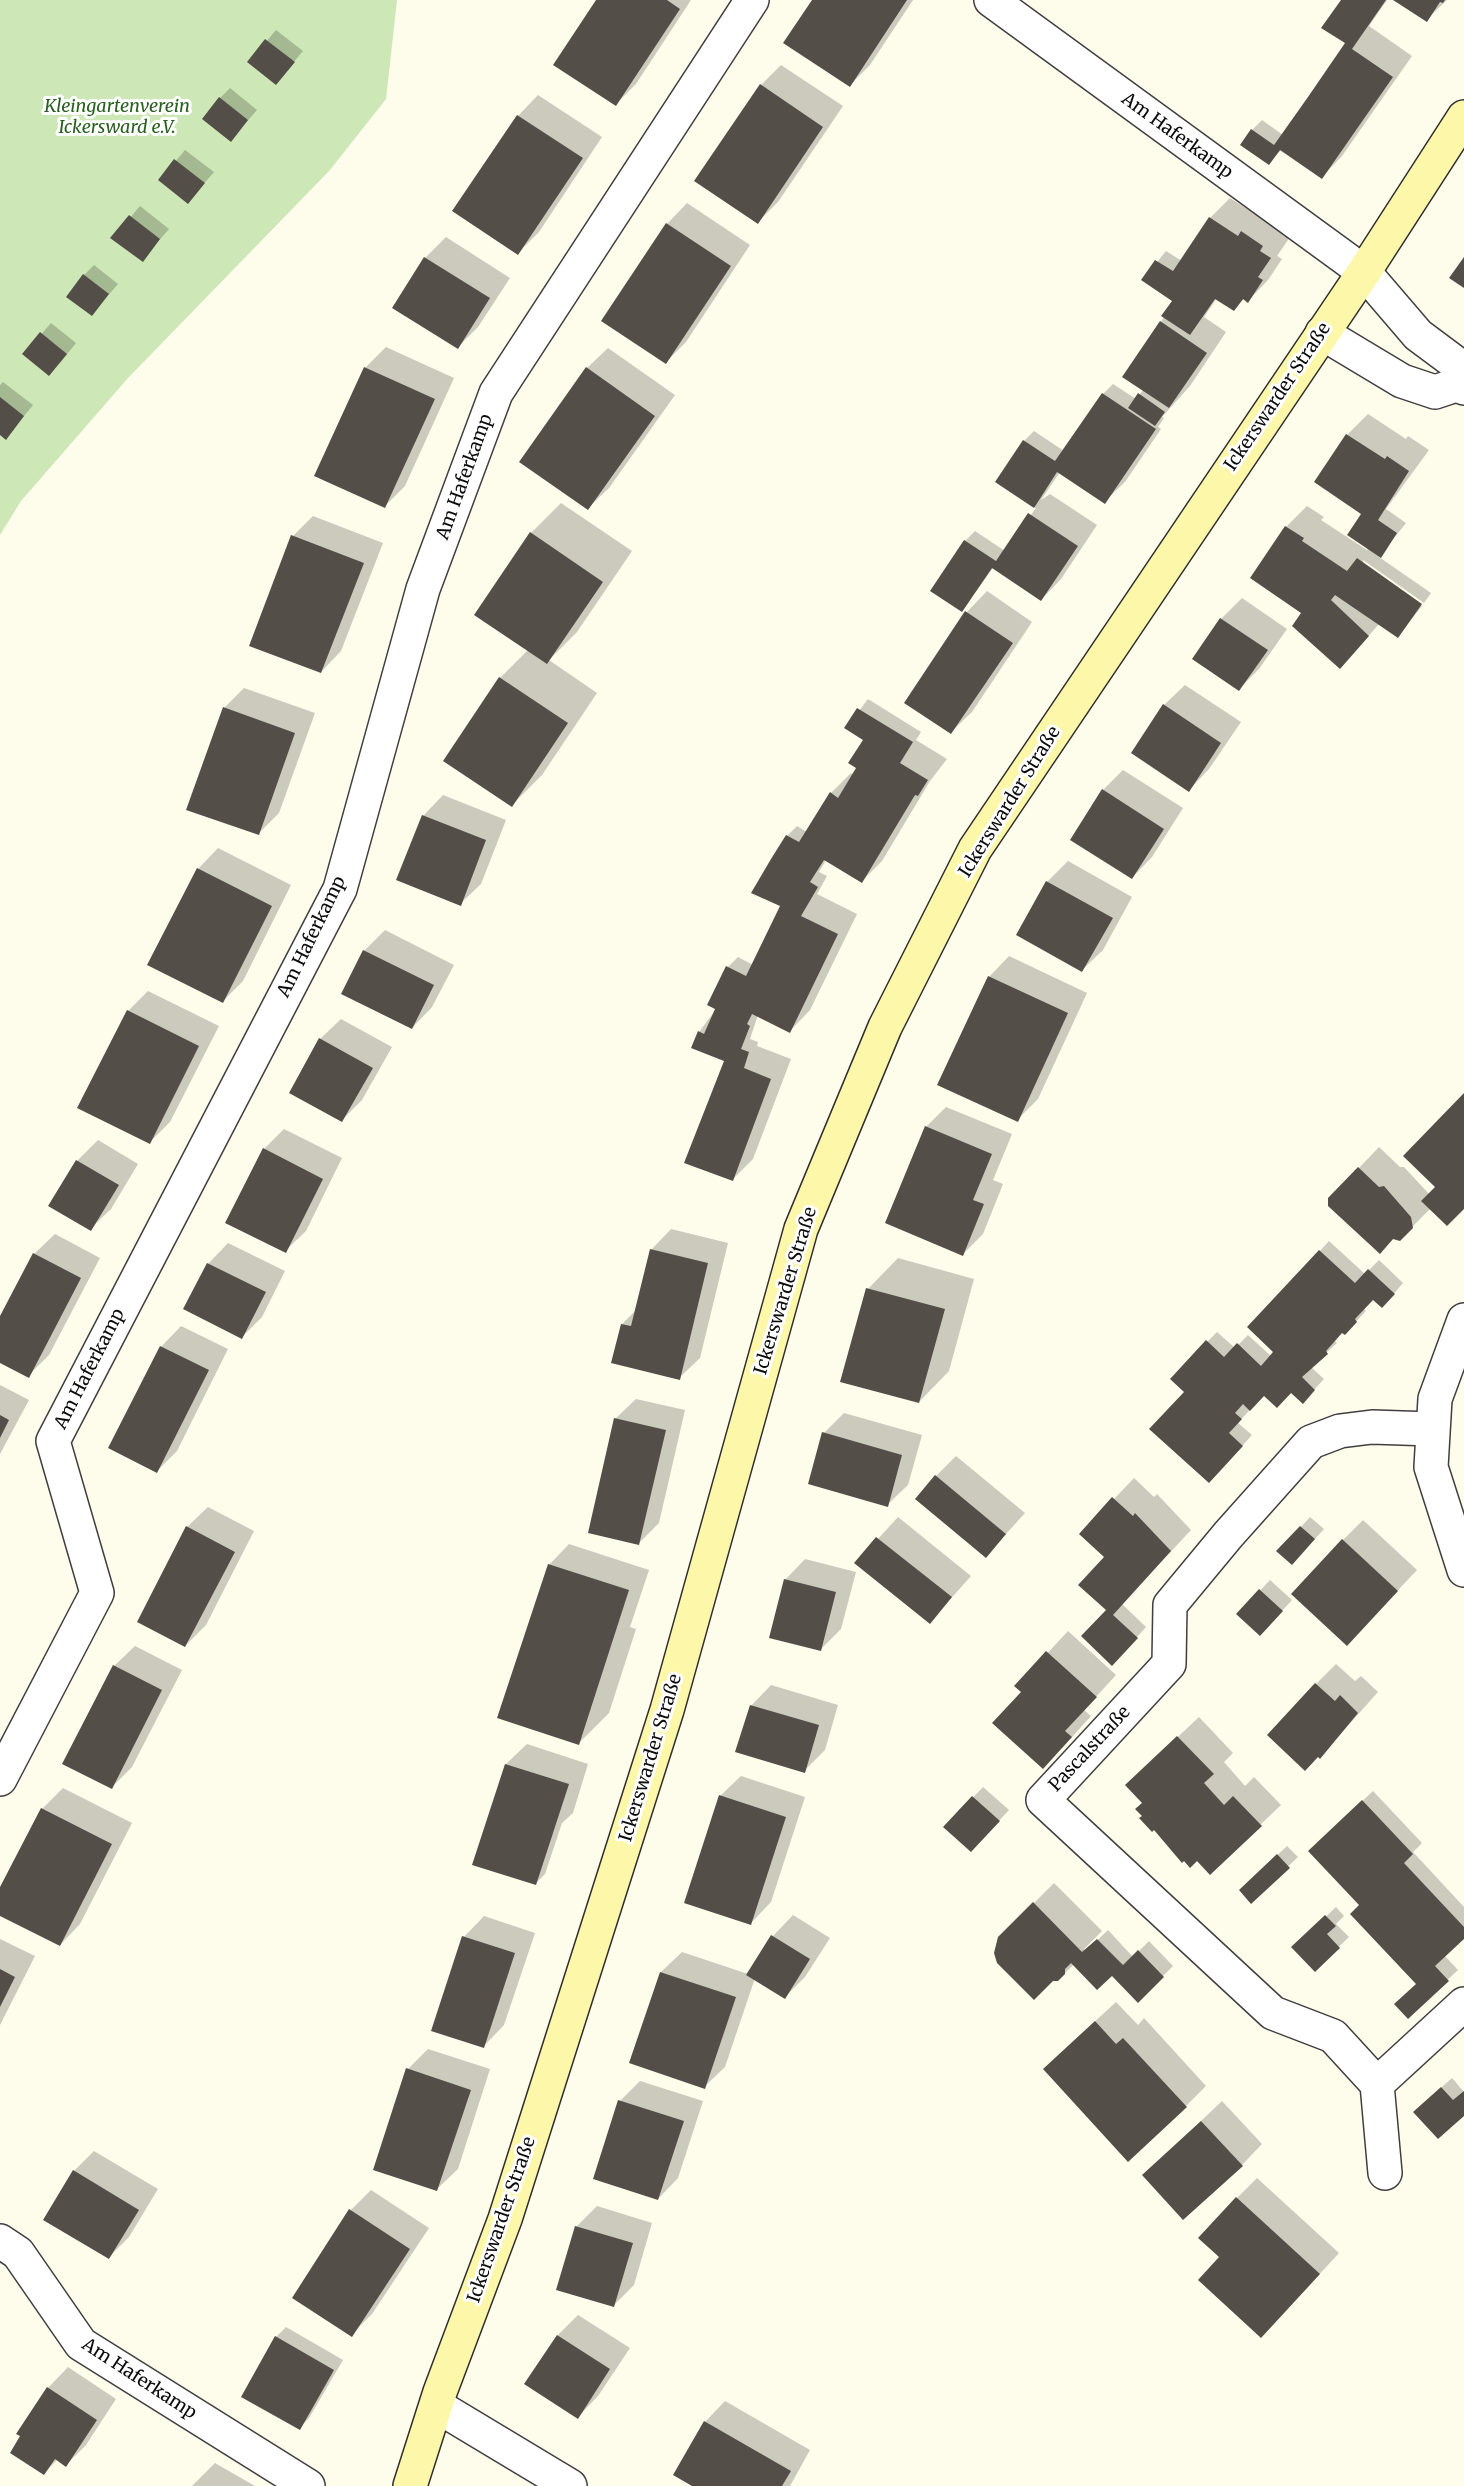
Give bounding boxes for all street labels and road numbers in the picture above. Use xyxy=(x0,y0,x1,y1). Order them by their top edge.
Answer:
street label: Am Haferkamp xyxy=(1117,88,1237,184)
street label: Ickerswarder Straße xyxy=(1220,319,1336,475)
street label: Am Haferkamp xyxy=(432,411,498,543)
street label: Ickerswarder Straße xyxy=(955,723,1065,881)
street label: Am Haferkamp xyxy=(273,873,351,1001)
street label: Ickerswarder Straße xyxy=(750,1205,822,1377)
street label: Am Haferkamp xyxy=(50,1305,130,1433)
street label: Ickerswarder Straße xyxy=(615,1672,687,1844)
street label: Pascalstraße xyxy=(1045,1702,1135,1796)
street label: Ickerswarder Straße xyxy=(463,2134,541,2306)
street label: Am Haferkamp xyxy=(78,2334,200,2424)

